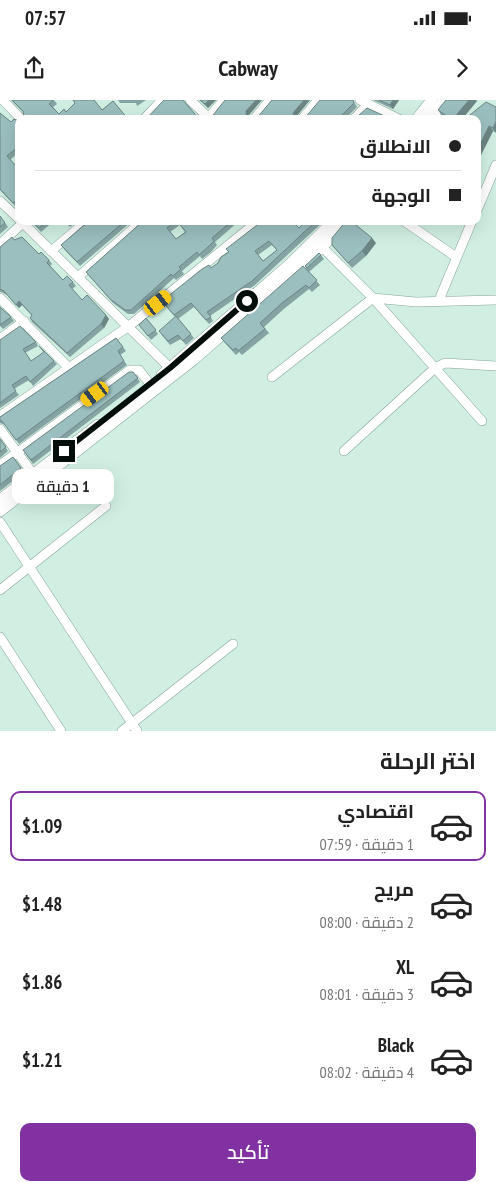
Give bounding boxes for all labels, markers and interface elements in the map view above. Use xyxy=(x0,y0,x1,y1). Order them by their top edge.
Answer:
text: 07:57 xyxy=(25,6,66,30)
icon: share xyxy=(20,54,48,82)
text: Cabway xyxy=(218,54,278,82)
icon: forward xyxy=(448,54,476,82)
text: الانطلاق xyxy=(360,134,431,158)
text: الوجهة xyxy=(371,183,431,207)
car xyxy=(141,288,174,318)
route start xyxy=(236,290,258,312)
car xyxy=(78,379,111,409)
route end xyxy=(53,440,75,462)
callout: 1 دقيقة xyxy=(13,468,115,504)
text: 1 دقيقة xyxy=(36,476,90,496)
text: اختر الرحلة xyxy=(380,747,476,775)
text: اقتصادي xyxy=(338,799,414,823)
icon: car xyxy=(429,804,474,849)
text: $1.09 xyxy=(22,814,62,838)
text: 1 دقيقة · 07:59 xyxy=(319,834,414,854)
text: مريح xyxy=(374,877,414,901)
icon: car xyxy=(429,882,474,927)
text: $1.48 xyxy=(22,892,62,916)
text: 2 دقيقة · 08:00 xyxy=(319,912,414,932)
text: XL xyxy=(396,955,414,979)
icon: car xyxy=(429,960,474,1005)
text: $1.86 xyxy=(22,970,62,994)
text: 3 دقيقة · 08:01 xyxy=(319,984,414,1004)
text: Black xyxy=(378,1033,414,1057)
icon: car xyxy=(429,1038,474,1083)
text: $1.21 xyxy=(22,1048,62,1072)
text: 4 دقيقة · 08:02 xyxy=(319,1062,414,1082)
button: تأكيد xyxy=(20,1123,476,1181)

